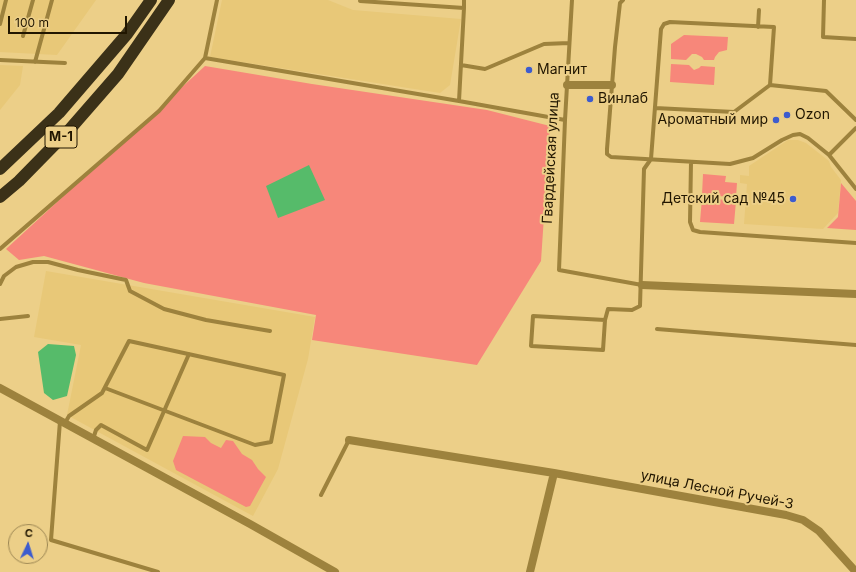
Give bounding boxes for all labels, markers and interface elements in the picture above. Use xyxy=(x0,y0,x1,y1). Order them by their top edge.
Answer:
scale bar xyxy=(10,8,129,34)
text: 100 m xyxy=(15,15,49,30)
place label: Магнит xyxy=(537,62,587,78)
marker: Магнит xyxy=(524,65,534,75)
place label: Винлаб xyxy=(598,91,648,107)
street label: Гвардейская улица xyxy=(539,92,563,224)
marker: Винлаб xyxy=(585,94,595,104)
place label: Ozon xyxy=(795,107,830,123)
marker: Ozon xyxy=(782,110,792,120)
place label: Ароматный мир xyxy=(658,112,768,128)
marker: Ароматный мир xyxy=(771,115,781,125)
road number: М-1 xyxy=(45,126,77,148)
place label: Детский сад №45 xyxy=(661,191,785,207)
marker: Детский сад №45 xyxy=(788,194,798,204)
street label: улица Лесной Ручей-3 xyxy=(639,467,795,513)
north arrow xyxy=(8,524,48,564)
text: С xyxy=(24,526,33,540)

